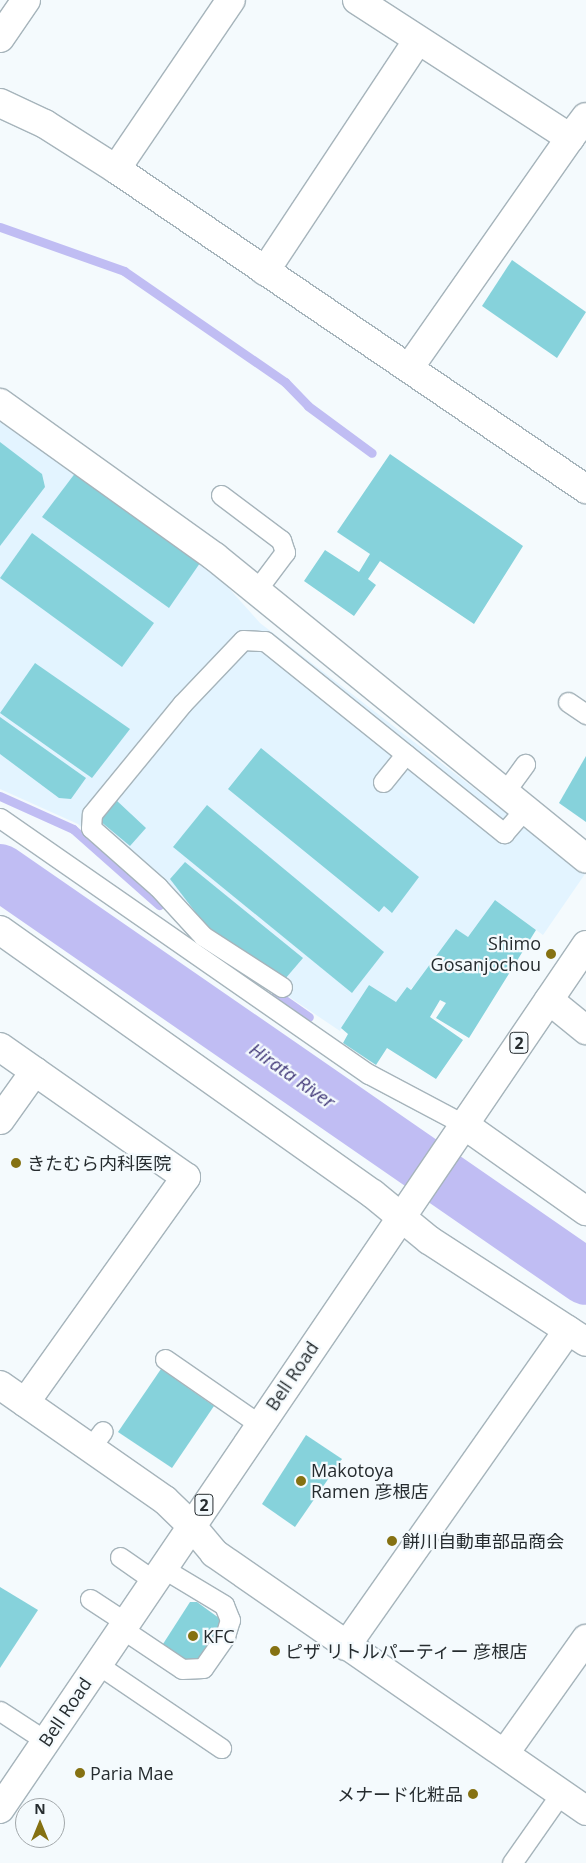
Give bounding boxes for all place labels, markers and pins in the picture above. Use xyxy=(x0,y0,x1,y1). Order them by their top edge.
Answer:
place label: Shimo Gosanjochou xyxy=(431,933,541,976)
marker: Shimo Gosanjochou xyxy=(545,948,557,960)
place label: きたむら内科医院 xyxy=(27,1152,171,1174)
marker: きたむら内科医院 xyxy=(9,1156,23,1170)
place label: Makotoya Ramen 彦根店 xyxy=(311,1460,429,1502)
marker: Makotoya Ramen 彦根店 xyxy=(295,1475,307,1487)
place label: 餅川自動車部品商会 xyxy=(402,1530,564,1552)
marker: 餅川自動車部品商会 xyxy=(386,1535,398,1547)
place label: KFC xyxy=(203,1625,235,1647)
marker: KFC xyxy=(187,1630,199,1642)
place label: ピザ リトルパーティー 彦根店 xyxy=(285,1640,528,1662)
marker: ピザ リトルパーティー 彦根店 xyxy=(269,1645,281,1657)
place label: Paria Mae xyxy=(90,1762,174,1784)
marker: Paria Mae xyxy=(74,1767,86,1779)
place label: メナード化粧品 xyxy=(337,1783,463,1805)
marker: メナード化粧品 xyxy=(467,1788,479,1800)

